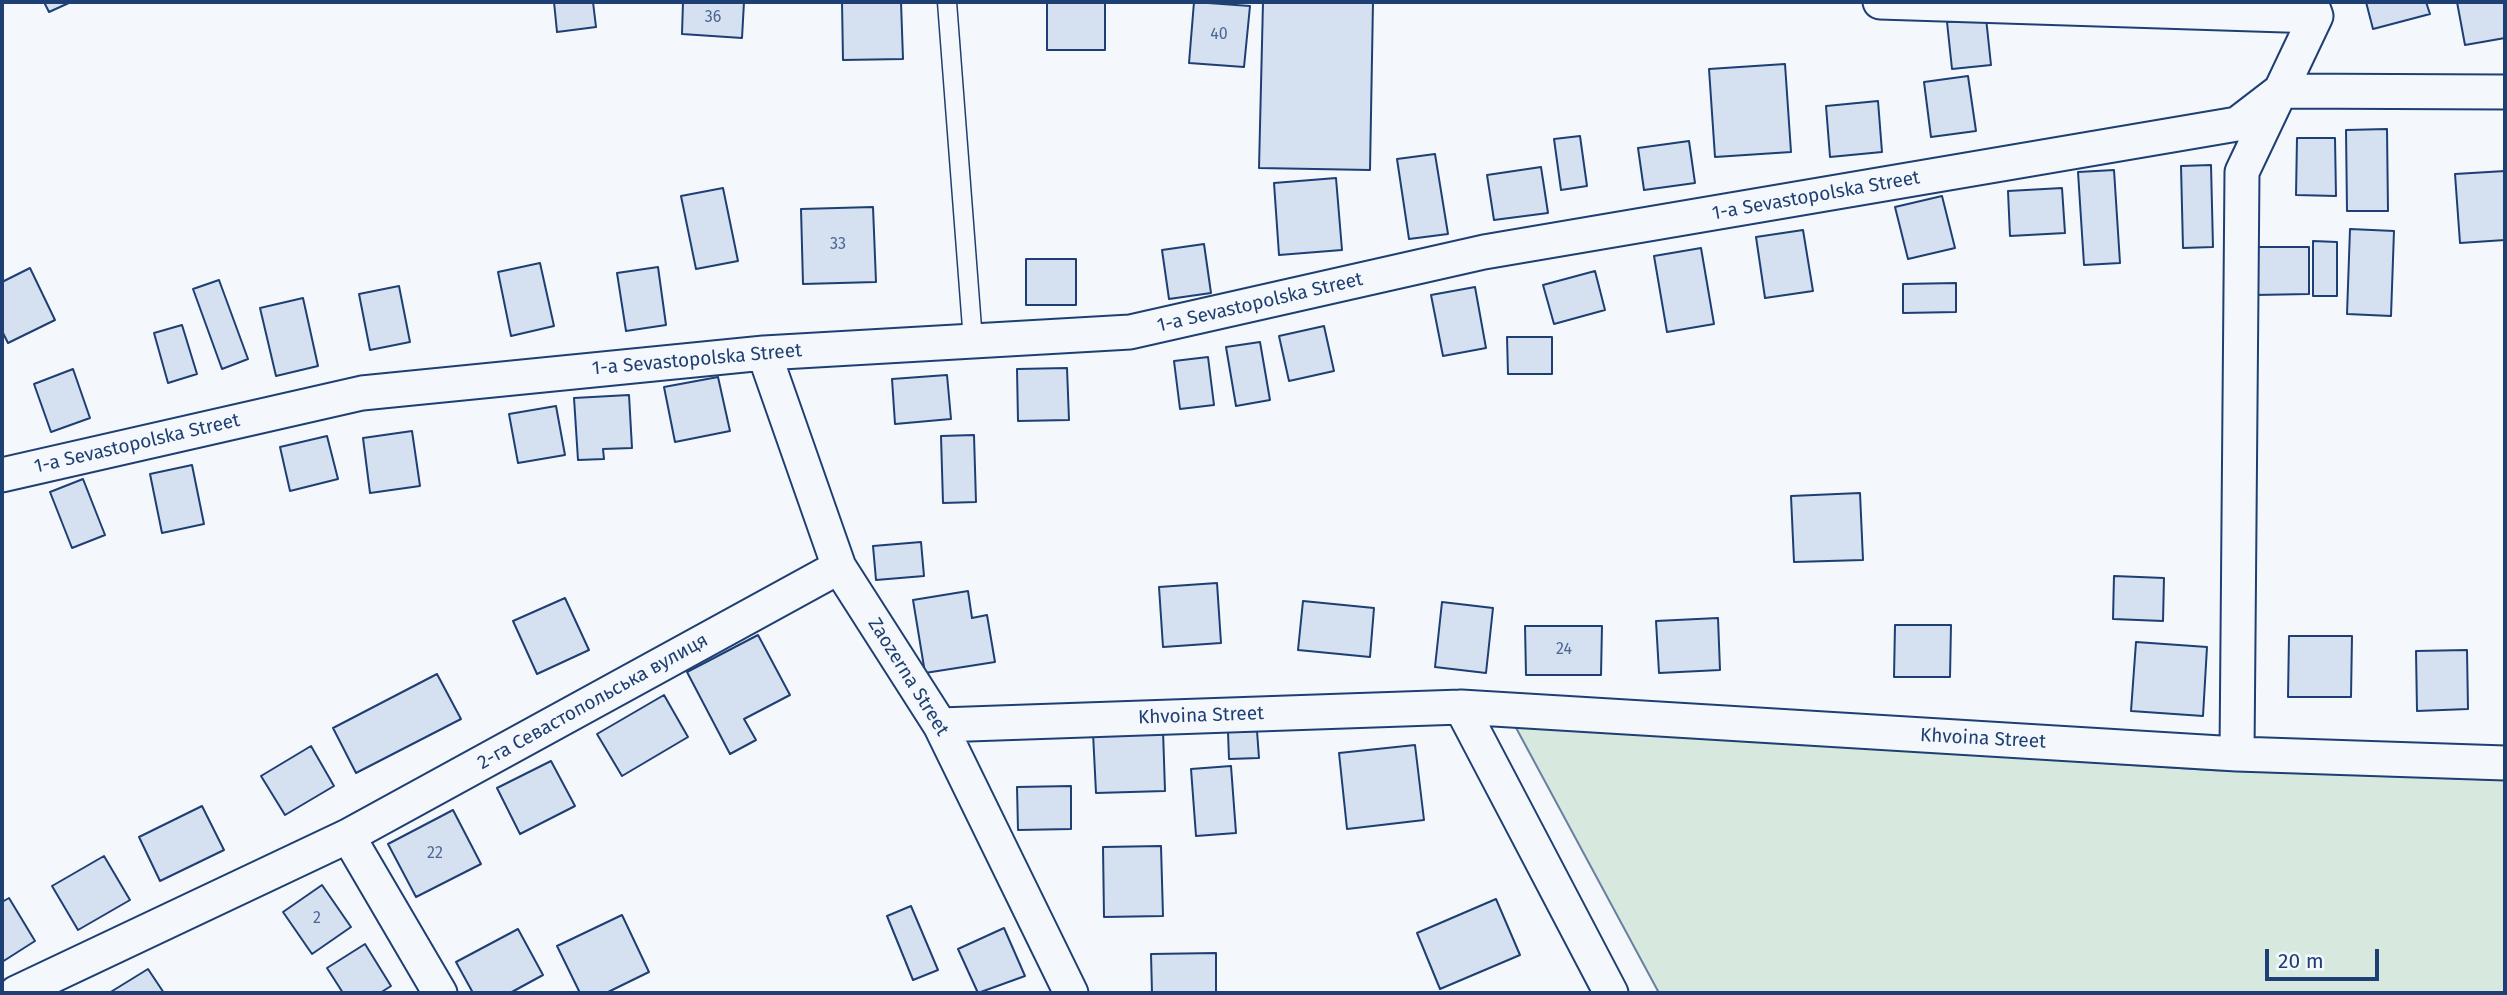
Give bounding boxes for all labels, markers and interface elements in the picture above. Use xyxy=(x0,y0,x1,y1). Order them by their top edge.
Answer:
house number: 36 xyxy=(705,8,721,28)
house number: 40 xyxy=(1210,25,1228,45)
street label: 1-a Sevastopolska Street xyxy=(1710,166,1922,226)
house number: 33 xyxy=(830,235,846,255)
street label: 1-a Sevastopolska Street xyxy=(1155,268,1365,338)
street label: 1-a Sevastopolska Street xyxy=(591,339,803,381)
street label: 1-a Sevastopolska Street xyxy=(32,409,242,479)
street label: Zaozerna Street xyxy=(863,614,953,740)
street label: 2-га Севастопольська вулиця xyxy=(474,629,712,775)
house number: 24 xyxy=(1556,640,1572,660)
street label: Khvoina Street xyxy=(1138,702,1264,730)
street label: Khvoina Street xyxy=(1920,724,2046,754)
house number: 22 xyxy=(427,844,443,864)
house number: 2 xyxy=(313,909,321,929)
scale bar xyxy=(2269,936,2383,980)
text: 20 m xyxy=(2278,948,2324,974)

